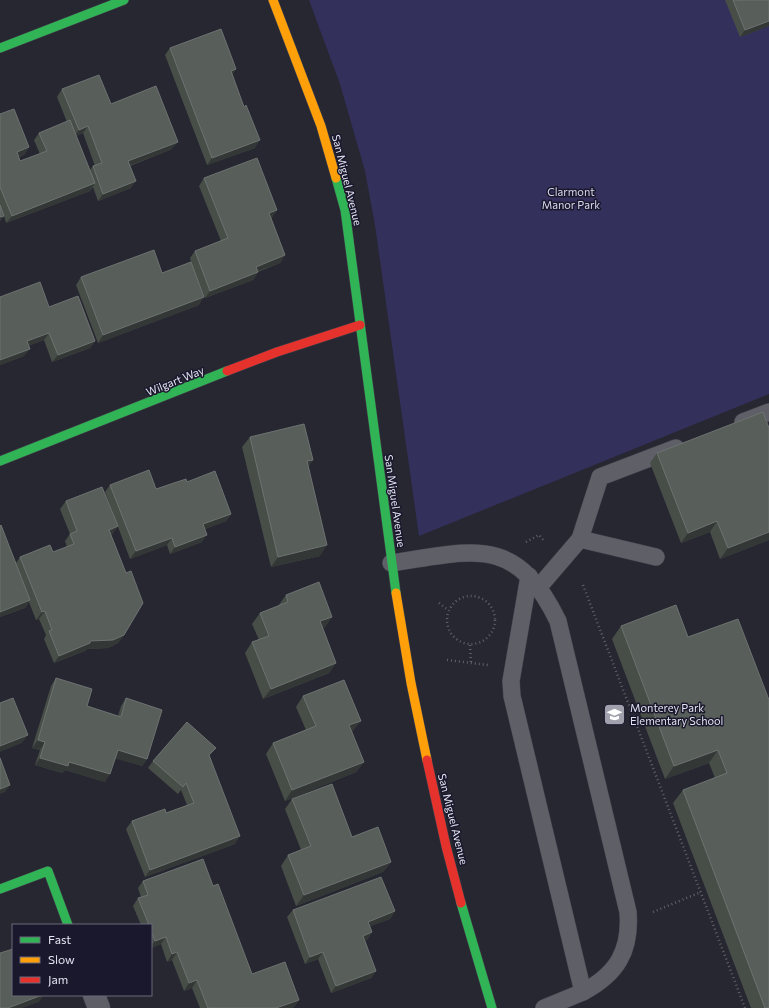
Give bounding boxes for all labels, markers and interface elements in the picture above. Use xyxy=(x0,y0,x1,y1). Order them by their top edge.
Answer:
street label: San Miguel Avenue xyxy=(330,133,365,227)
park label: Clarmont Manor Park xyxy=(542,185,600,211)
street label: Wilgart Way xyxy=(144,363,206,398)
street label: San Miguel Avenue xyxy=(383,454,408,548)
school or university icon: Monterey Park Elementary School xyxy=(601,701,627,727)
place label: Monterey Park Elementary School xyxy=(630,701,723,727)
street label: San Miguel Avenue xyxy=(436,772,471,866)
legend xyxy=(12,924,152,996)
text: Fast xyxy=(48,932,71,946)
text: Slow xyxy=(48,952,75,966)
text: Jam xyxy=(48,972,68,987)

